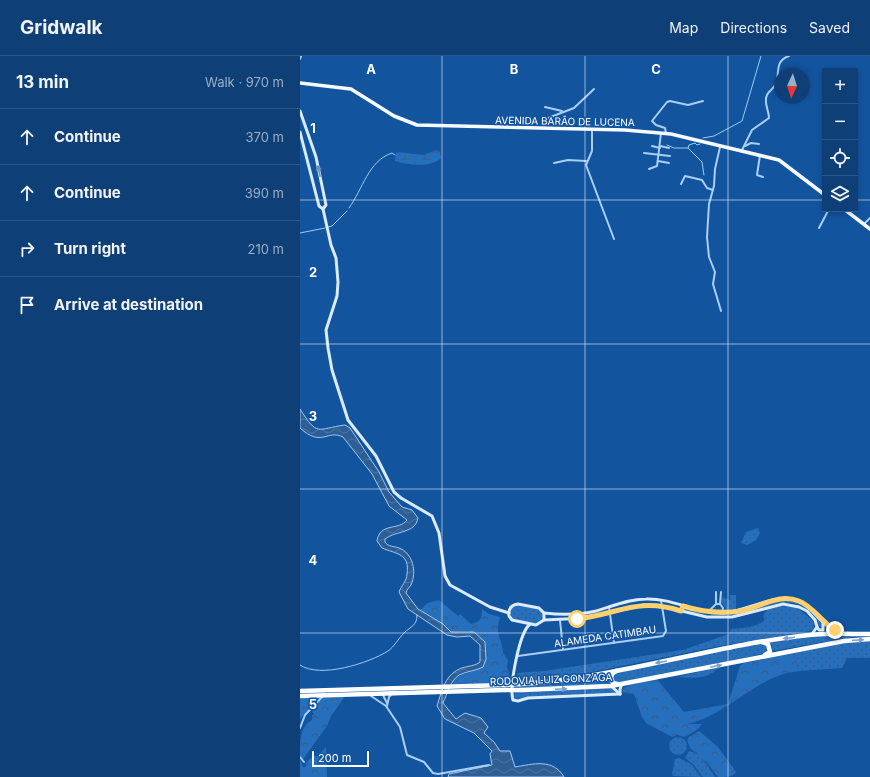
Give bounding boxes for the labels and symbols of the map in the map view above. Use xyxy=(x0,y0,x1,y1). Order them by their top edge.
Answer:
text: A xyxy=(366,61,376,77)
text: B xyxy=(510,61,519,77)
text: C xyxy=(651,61,661,77)
north arrow xyxy=(774,68,810,104)
street label: AVENIDA BARÃO DE LUCENA xyxy=(495,113,635,128)
text: 1 xyxy=(310,120,316,136)
one-way arrow xyxy=(315,165,321,177)
text: 2 xyxy=(309,264,317,280)
text: 3 xyxy=(309,408,317,424)
text: 4 xyxy=(309,552,318,568)
route start xyxy=(568,610,586,628)
route end xyxy=(826,621,844,639)
street label: ALAMEDA CATIMBAU xyxy=(553,623,657,649)
one-way arrow xyxy=(783,635,795,641)
one-way arrow xyxy=(852,636,864,643)
one-way arrow xyxy=(655,659,668,665)
one-way arrow xyxy=(710,662,723,668)
street label: RODOVIA LUIZ GONZAGA xyxy=(490,671,612,687)
one-way arrow xyxy=(555,686,568,692)
text: 5 xyxy=(309,696,317,712)
scale bar xyxy=(312,749,369,768)

